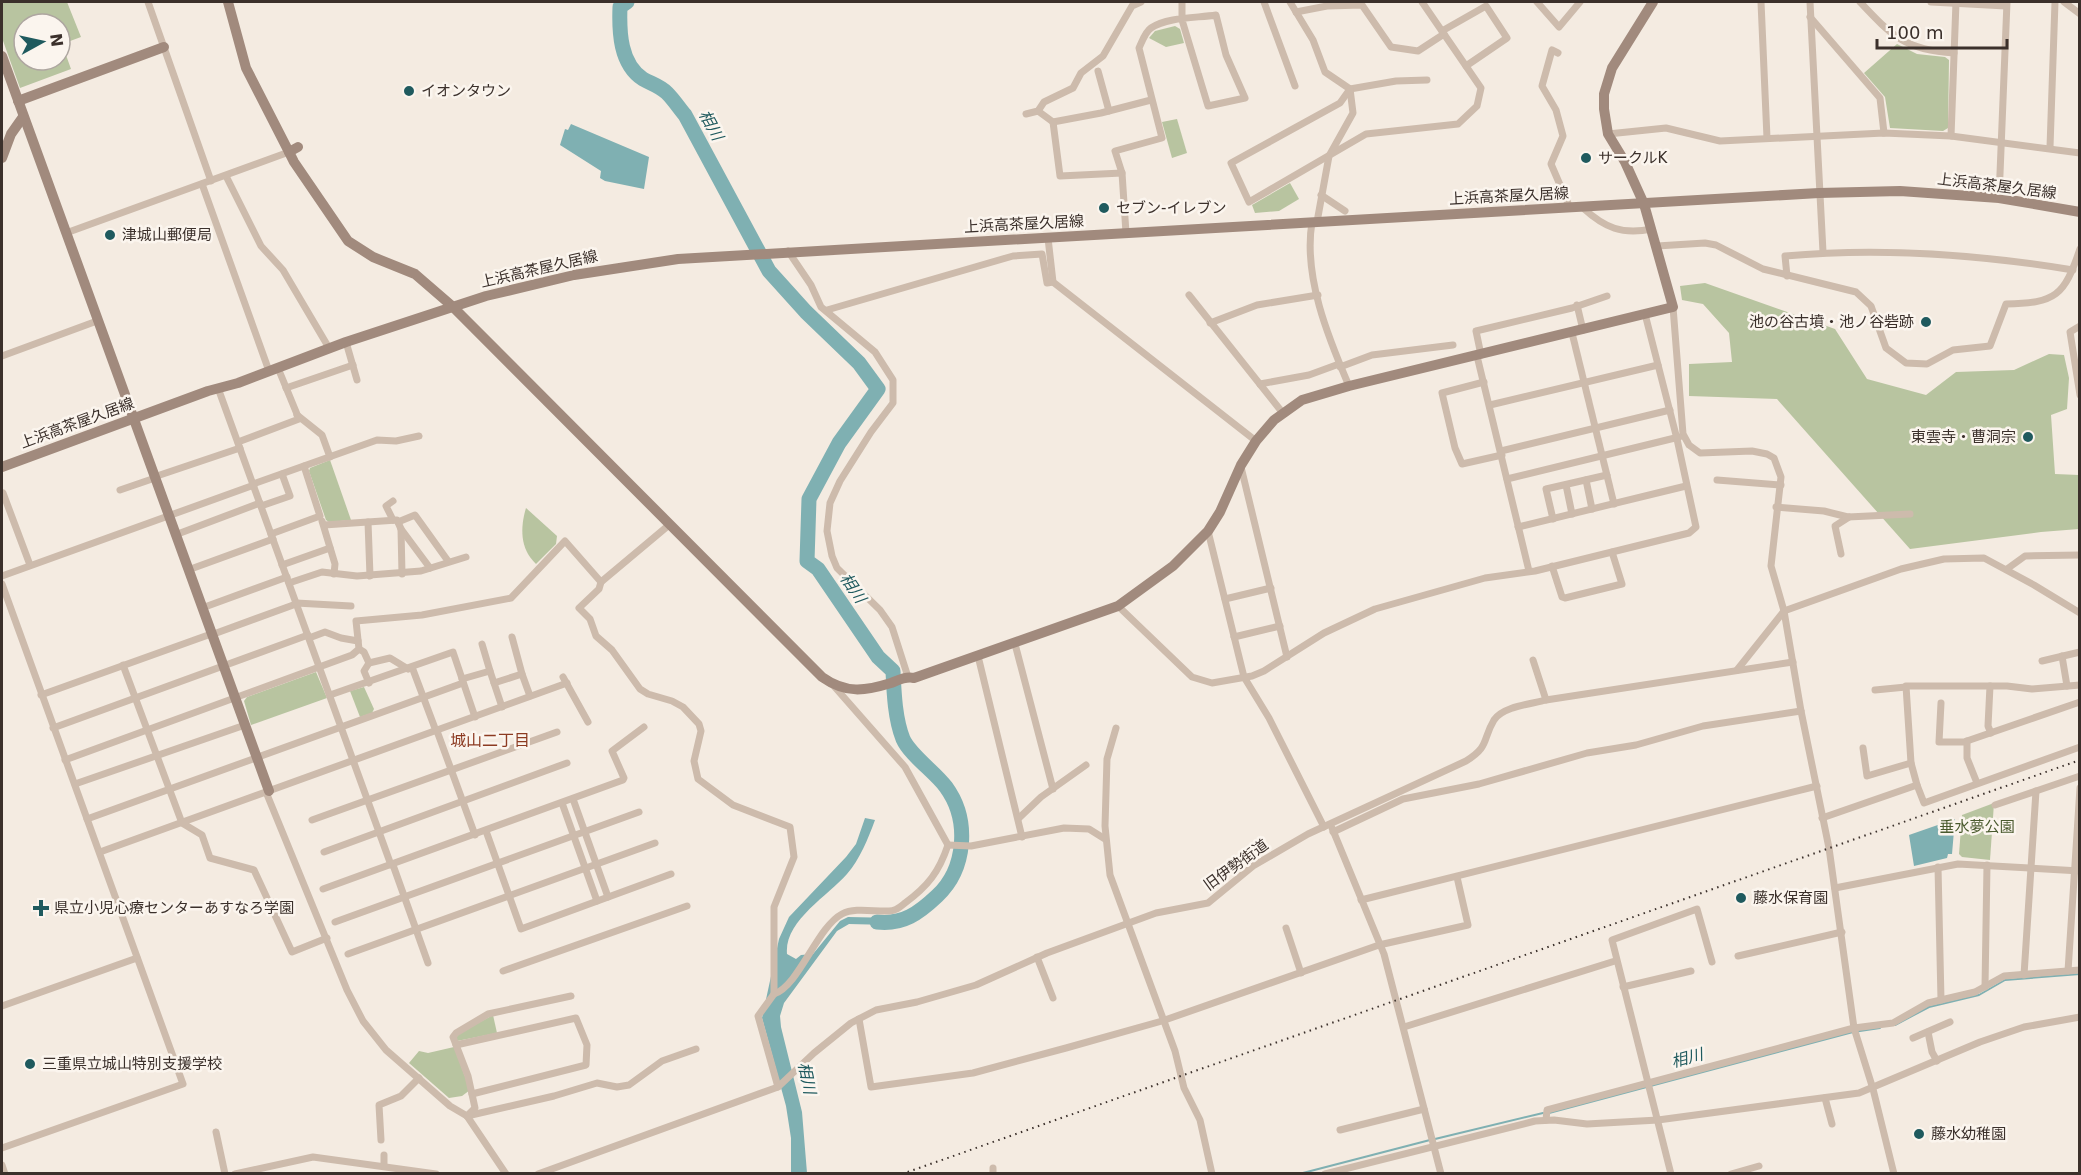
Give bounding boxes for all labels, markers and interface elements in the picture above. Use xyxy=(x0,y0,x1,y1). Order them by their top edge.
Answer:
north arrow xyxy=(12,12,72,72)
scale bar xyxy=(1877,12,2008,50)
text: 100 m xyxy=(1886,22,1944,43)
text: N xyxy=(46,32,67,48)
place label: イオンタウン xyxy=(421,82,511,100)
marker: イオンタウン xyxy=(402,84,416,98)
water label: 相川 xyxy=(695,106,728,145)
place label: サークルK xyxy=(1598,149,1669,167)
marker: サークルK xyxy=(1579,151,1593,165)
street label: 上浜高茶屋久居線 xyxy=(1936,170,2058,202)
street label: 上浜高茶屋久居線 xyxy=(1449,184,1569,208)
place label: セブン-イレブン xyxy=(1116,199,1226,217)
marker: セブン-イレブン xyxy=(1097,201,1111,215)
street label: 上浜高茶屋久居線 xyxy=(964,212,1084,236)
place label: 津城山郵便局 xyxy=(122,226,212,244)
marker: 津城山郵便局 xyxy=(103,228,117,242)
street label: 上浜高茶屋久居線 xyxy=(479,247,599,291)
place label: 池の谷古墳・池ノ谷砦跡 xyxy=(1749,313,1914,331)
marker: 池の谷古墳・池ノ谷砦跡 xyxy=(1919,315,1933,329)
street label: 上浜高茶屋久居線 xyxy=(18,394,136,452)
place label: 東雲寺・曹洞宗 xyxy=(1911,428,2016,446)
marker: 東雲寺・曹洞宗 xyxy=(2021,430,2035,444)
water label: 相川 xyxy=(836,569,871,608)
district label: 城山二丁目 xyxy=(450,731,530,750)
park label: 垂水夢公園 xyxy=(1939,818,2015,836)
street label: 旧伊勢街道 xyxy=(1200,836,1272,894)
place label: 藤水保育園 xyxy=(1753,889,1828,907)
marker: 藤水保育園 xyxy=(1734,891,1748,905)
marker: 県立小児心療センターあすなろ学園 xyxy=(32,899,50,917)
place label: 県立小児心療センターあすなろ学園 xyxy=(54,899,294,917)
water label: 相川 xyxy=(1669,1044,1707,1071)
place label: 三重県立城山特別支援学校 xyxy=(42,1055,222,1073)
marker: 三重県立城山特別支援学校 xyxy=(23,1057,37,1071)
water label: 相川 xyxy=(794,1060,820,1098)
place label: 藤水幼稚園 xyxy=(1931,1125,2006,1143)
marker: 藤水幼稚園 xyxy=(1912,1127,1926,1141)

